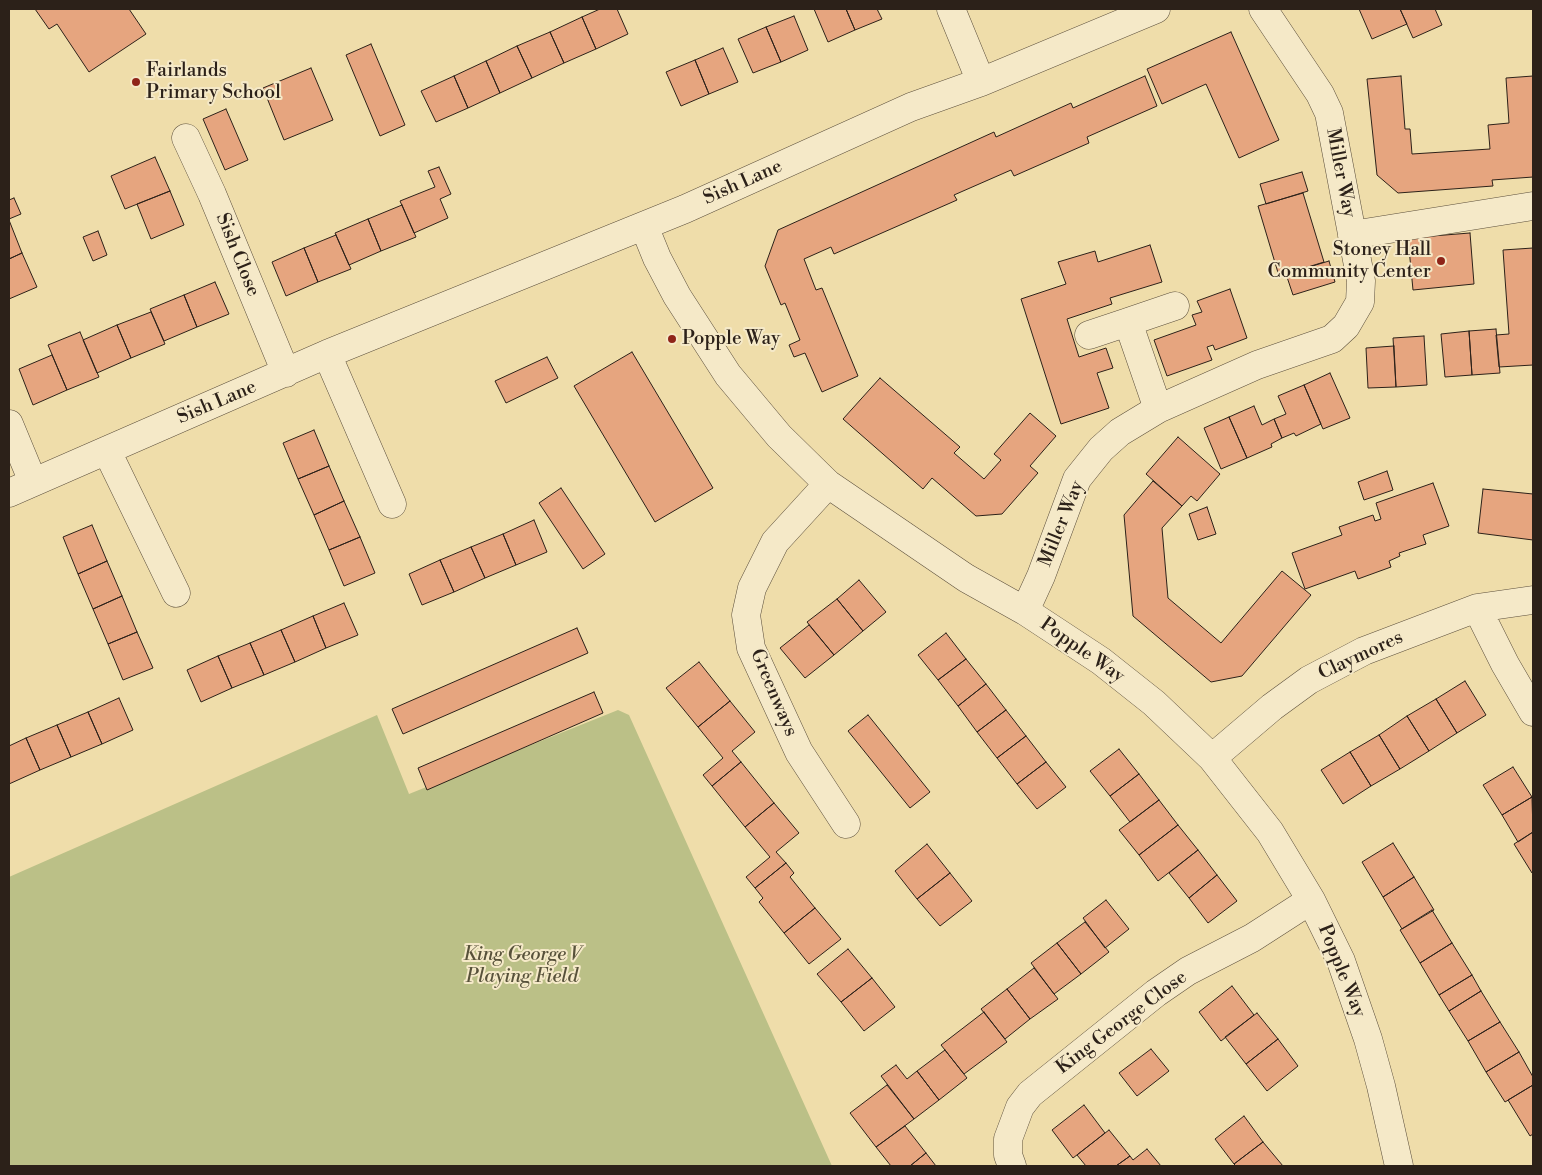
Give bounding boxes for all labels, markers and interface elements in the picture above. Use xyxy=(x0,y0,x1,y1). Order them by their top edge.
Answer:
place label: Fairlands Primary School xyxy=(146,60,281,104)
marker: Fairlands Primary School xyxy=(130,76,142,88)
street label: Miller Way xyxy=(1320,126,1360,220)
street label: Sish Lane xyxy=(700,156,786,210)
street label: Sish Close xyxy=(210,210,264,300)
place label: Stoney Hall Community Center xyxy=(1268,239,1431,283)
marker: Stoney Hall Community Center xyxy=(1435,255,1447,267)
place label: Popple Way xyxy=(682,328,780,350)
marker: Popple Way xyxy=(666,333,678,345)
street label: Sish Lane xyxy=(174,376,260,430)
street label: Miller Way xyxy=(1034,478,1090,570)
street label: Popple Way xyxy=(1035,614,1129,688)
street label: Claymores xyxy=(1315,627,1407,685)
street label: Greenways xyxy=(744,646,802,740)
street label: Popple Way xyxy=(1312,921,1370,1021)
park label: King George V Playing Field xyxy=(463,944,581,988)
street label: King George Close xyxy=(1052,966,1192,1080)

